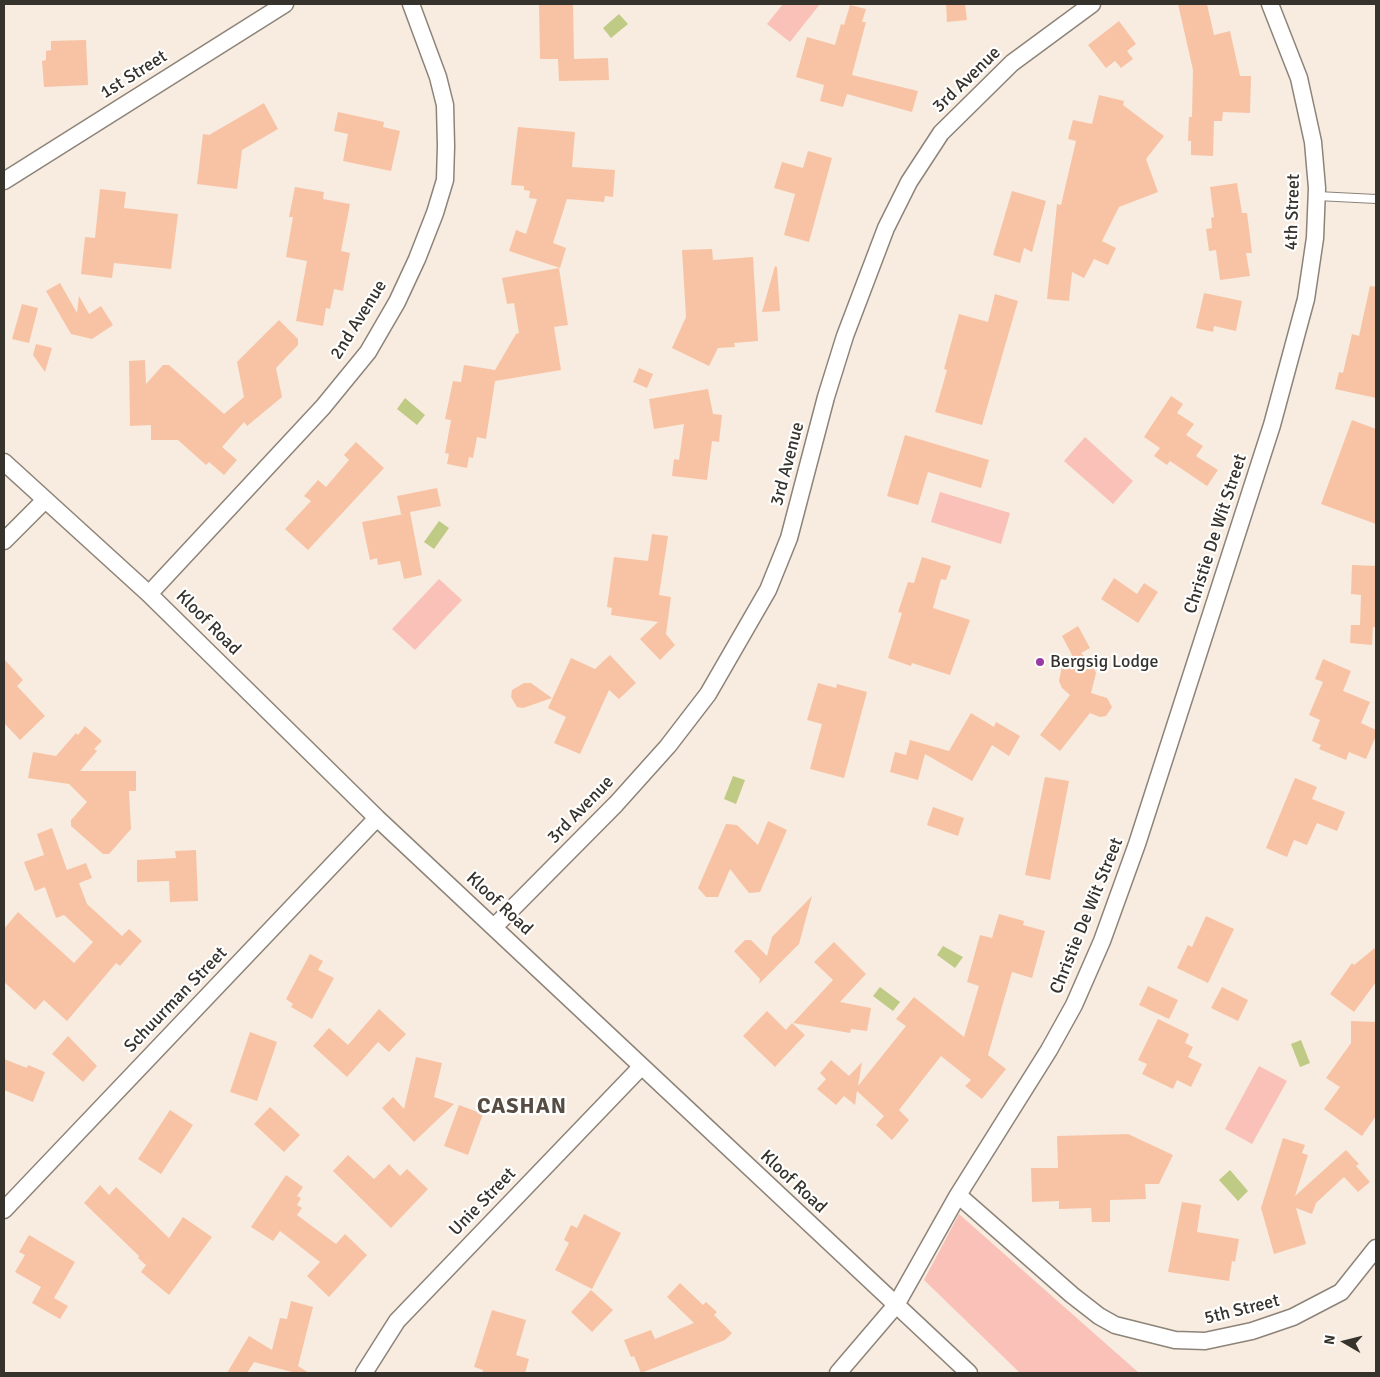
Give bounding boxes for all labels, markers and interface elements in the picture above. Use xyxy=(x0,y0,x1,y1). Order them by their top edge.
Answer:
street label: 3rd Avenue xyxy=(929,42,1005,118)
street label: 1st Street xyxy=(97,46,171,104)
street label: 4th Street xyxy=(1281,173,1305,251)
street label: 2nd Avenue xyxy=(326,276,392,364)
street label: 3rd Avenue xyxy=(766,420,810,508)
street label: Christie De Wit Street xyxy=(1180,451,1252,617)
street label: Kloof Road xyxy=(171,586,245,660)
place label: Bergsig Lodge xyxy=(1050,651,1158,673)
marker: Bergsig Lodge xyxy=(1034,656,1046,668)
street label: 3rd Avenue xyxy=(543,772,619,848)
street label: Christie De Wit Street xyxy=(1046,835,1128,997)
street label: Kloof Road xyxy=(461,868,537,940)
street label: Schuurman Street xyxy=(120,943,232,1057)
district label: CASHAN xyxy=(476,1094,568,1120)
street label: Kloof Road xyxy=(755,1146,831,1218)
street label: Unie Street xyxy=(445,1163,521,1241)
street label: 5th Street xyxy=(1202,1290,1282,1330)
north arrow xyxy=(1320,1317,1370,1367)
text: N xyxy=(1321,1334,1339,1346)

